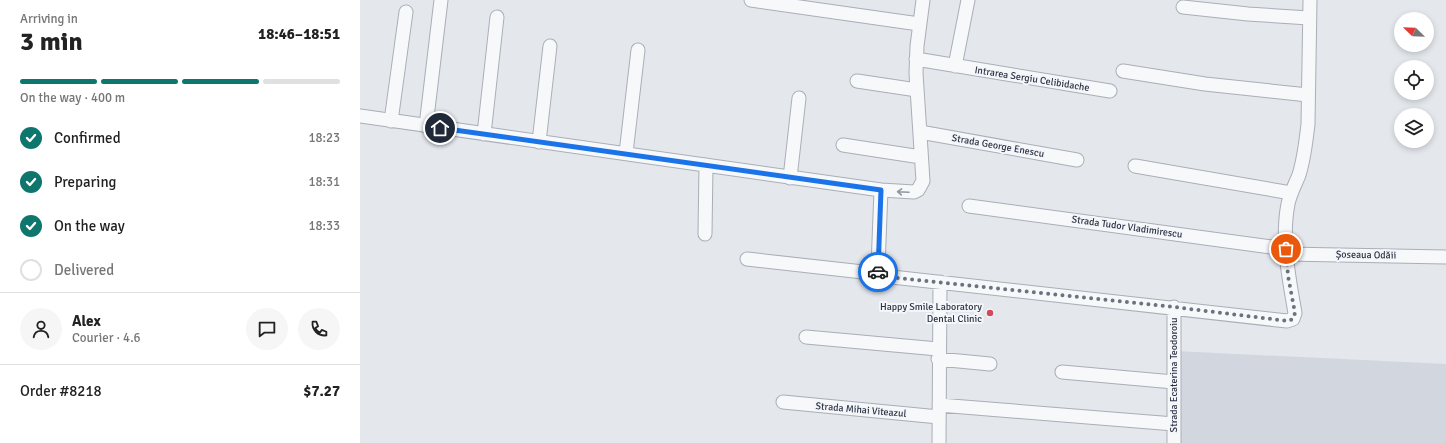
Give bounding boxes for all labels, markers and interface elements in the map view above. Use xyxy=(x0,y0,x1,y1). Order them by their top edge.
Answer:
text: Arriving in xyxy=(20,11,78,27)
north arrow xyxy=(1394,12,1434,52)
map controls xyxy=(1394,12,1434,148)
text: 18:46–18:51 xyxy=(258,25,340,43)
text: 3 min xyxy=(20,26,83,58)
button: locate xyxy=(1394,60,1434,100)
street label: Intrarea Sergiu Celibidache xyxy=(974,64,1090,94)
text: On the way · 400 m xyxy=(20,90,125,106)
button: layers xyxy=(1394,108,1434,148)
pin xyxy=(423,111,457,145)
icon: home xyxy=(429,117,451,139)
icon: check xyxy=(20,127,42,149)
text: Confirmed xyxy=(54,129,121,147)
text: 18:23 xyxy=(308,130,340,146)
street label: Strada George Enescu xyxy=(951,132,1045,160)
icon: check xyxy=(20,171,42,193)
text: Preparing xyxy=(54,173,117,191)
text: 18:31 xyxy=(308,174,340,190)
one-way arrow xyxy=(897,188,910,195)
street label: Strada Tudor Vladimirescu xyxy=(1071,213,1183,241)
icon: check xyxy=(20,215,42,237)
text: On the way xyxy=(54,217,125,235)
text: 18:33 xyxy=(308,218,340,234)
pin xyxy=(1269,232,1303,266)
icon: bag xyxy=(1275,238,1297,260)
street label: Șoseaua Odăii xyxy=(1336,248,1396,262)
courier xyxy=(858,252,898,292)
text: Delivered xyxy=(54,261,114,279)
icon: car xyxy=(867,261,889,283)
place label: Happy Smile Laboratory Dental Clinic xyxy=(880,301,982,325)
button: person xyxy=(20,308,62,350)
button: chat xyxy=(246,308,288,350)
button: phone xyxy=(298,308,340,350)
marker: Happy Smile Laboratory Dental Clinic xyxy=(985,308,995,318)
text: Alex xyxy=(72,312,101,330)
street label: Strada Ecaterina Teodoroiu xyxy=(1168,318,1180,432)
text: Courier · 4.6 xyxy=(72,330,141,346)
text: Order #8218 xyxy=(20,382,102,400)
text: $7.27 xyxy=(303,382,340,400)
street label: Strada Mihai Viteazul xyxy=(815,400,907,420)

